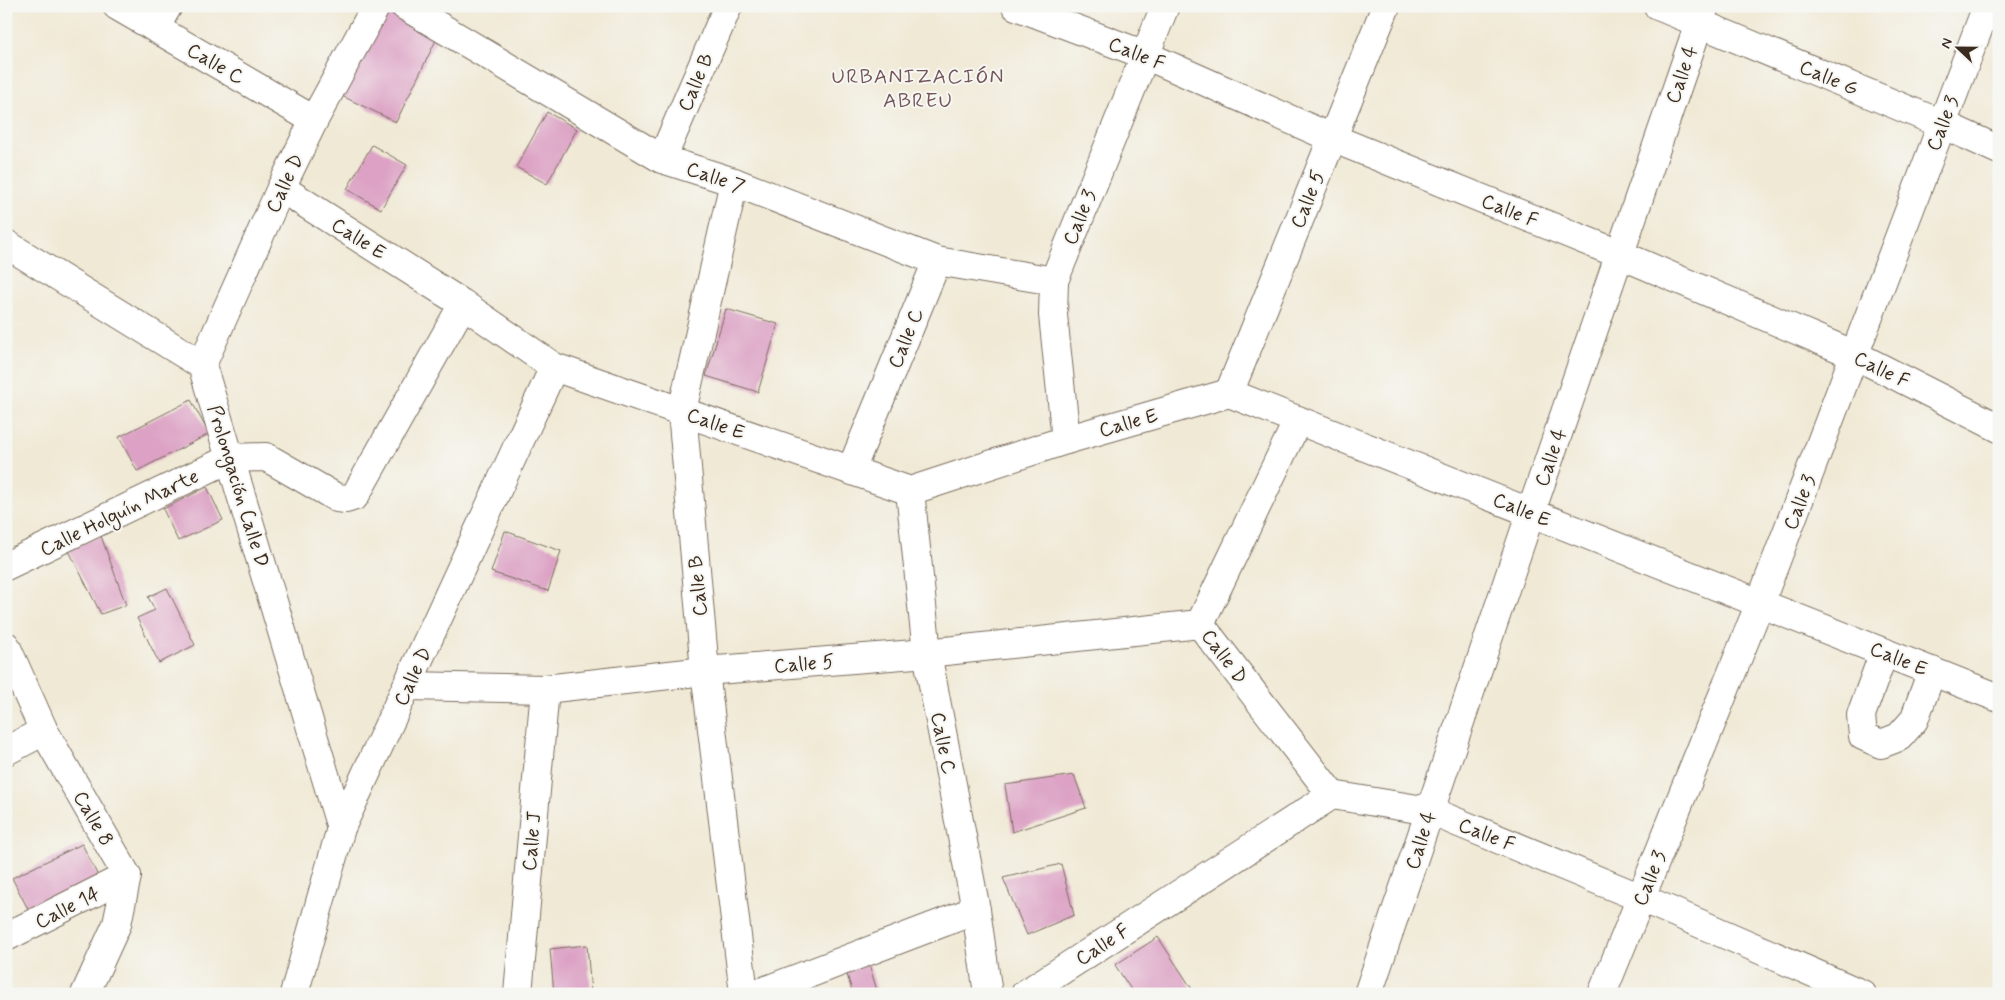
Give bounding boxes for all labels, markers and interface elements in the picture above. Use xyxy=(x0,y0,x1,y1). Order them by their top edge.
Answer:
north arrow xyxy=(1932,22,1982,72)
street label: Calle F xyxy=(1104,31,1169,78)
text: N xyxy=(1937,36,1957,51)
street label: Calle C xyxy=(181,37,249,92)
street label: Calle 4 xyxy=(1660,41,1705,107)
street label: Calle B xyxy=(672,49,721,116)
street label: Calle G xyxy=(1795,54,1862,103)
district label: URBANIZACIÓN ABREU xyxy=(832,63,1004,115)
street label: Calle 3 xyxy=(1921,92,1966,155)
street label: Calle D xyxy=(260,150,311,218)
street label: Calle 7 xyxy=(682,156,749,201)
street label: Calle 5 xyxy=(1285,167,1332,233)
street label: Calle 3 xyxy=(1057,186,1104,249)
street label: Calle F xyxy=(1477,188,1542,235)
street label: Calle E xyxy=(326,212,391,267)
street label: Calle C xyxy=(882,304,931,373)
street label: Calle F xyxy=(1849,345,1914,395)
street label: Prolongación Calle D xyxy=(199,402,275,571)
street label: Calle E xyxy=(683,402,748,447)
street label: Calle E xyxy=(1096,402,1161,445)
street label: Calle 4 xyxy=(1529,424,1574,490)
street label: Calle Holguín Marte xyxy=(36,463,204,564)
street label: Calle 3 xyxy=(1778,471,1823,534)
street label: Calle E xyxy=(1489,487,1554,534)
street label: Calle B xyxy=(682,554,715,617)
street label: Calle D xyxy=(1194,624,1253,690)
street label: Calle E xyxy=(1866,636,1931,683)
street label: Calle D xyxy=(388,643,439,711)
street label: Calle 5 xyxy=(773,648,835,681)
street label: Calle C xyxy=(923,710,962,777)
street label: Calle 8 xyxy=(66,786,119,851)
street label: Calle 4 xyxy=(1399,807,1444,873)
street label: Calle J xyxy=(516,810,549,872)
street label: Calle F xyxy=(1454,812,1519,859)
street label: Calle 3 xyxy=(1627,847,1674,910)
street label: Calle 14 xyxy=(31,881,105,936)
street label: Calle F xyxy=(1071,918,1135,973)

